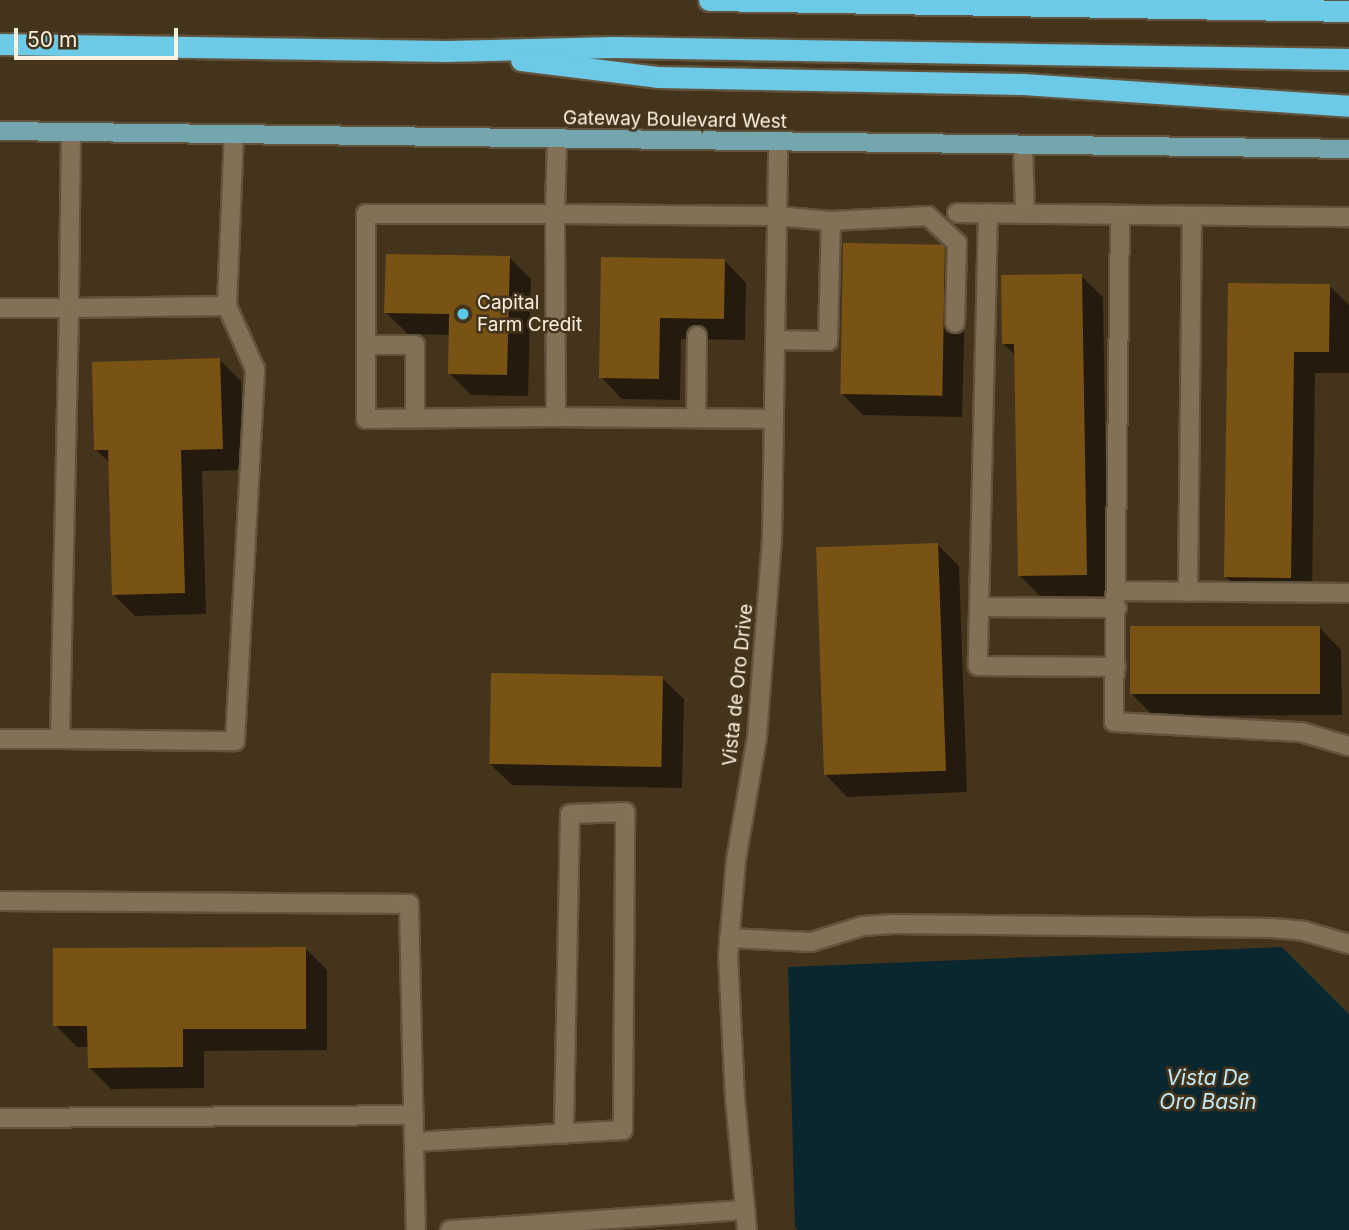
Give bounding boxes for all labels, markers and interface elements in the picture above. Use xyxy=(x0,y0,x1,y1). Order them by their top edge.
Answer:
scale bar xyxy=(18,14,182,58)
text: 50 m xyxy=(27,27,77,52)
street label: Gateway Boulevard West xyxy=(563,107,787,133)
place label: Capital Farm Credit xyxy=(477,292,582,336)
marker: Capital Farm Credit xyxy=(455,306,471,322)
street label: Vista de Oro Drive xyxy=(718,603,758,767)
water label: Vista De Oro Basin xyxy=(1159,1065,1257,1115)

